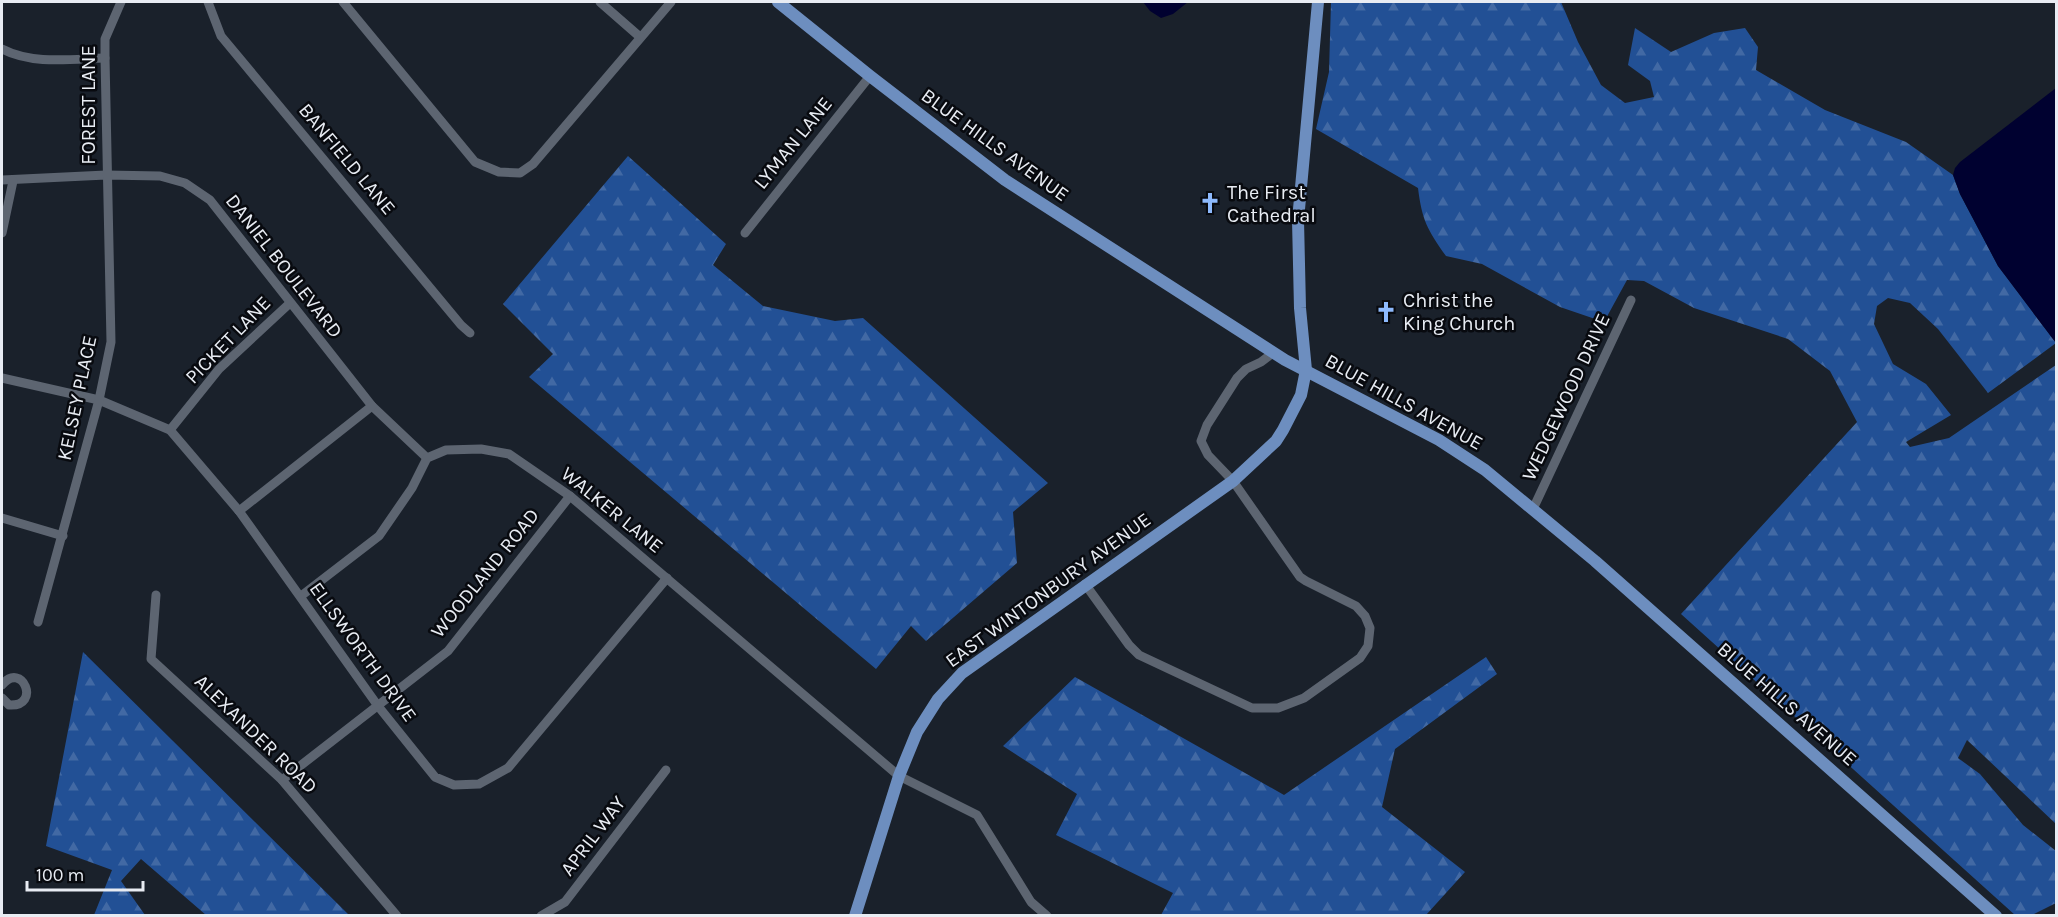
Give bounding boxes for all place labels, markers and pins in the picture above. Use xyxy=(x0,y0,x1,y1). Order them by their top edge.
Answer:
place label: The First Cathedral xyxy=(1227,181,1316,227)
church icon: The First Cathedral xyxy=(1198,191,1222,215)
place label: Christ the King Church xyxy=(1403,289,1515,335)
church icon: Christ the King Church xyxy=(1374,300,1398,324)

